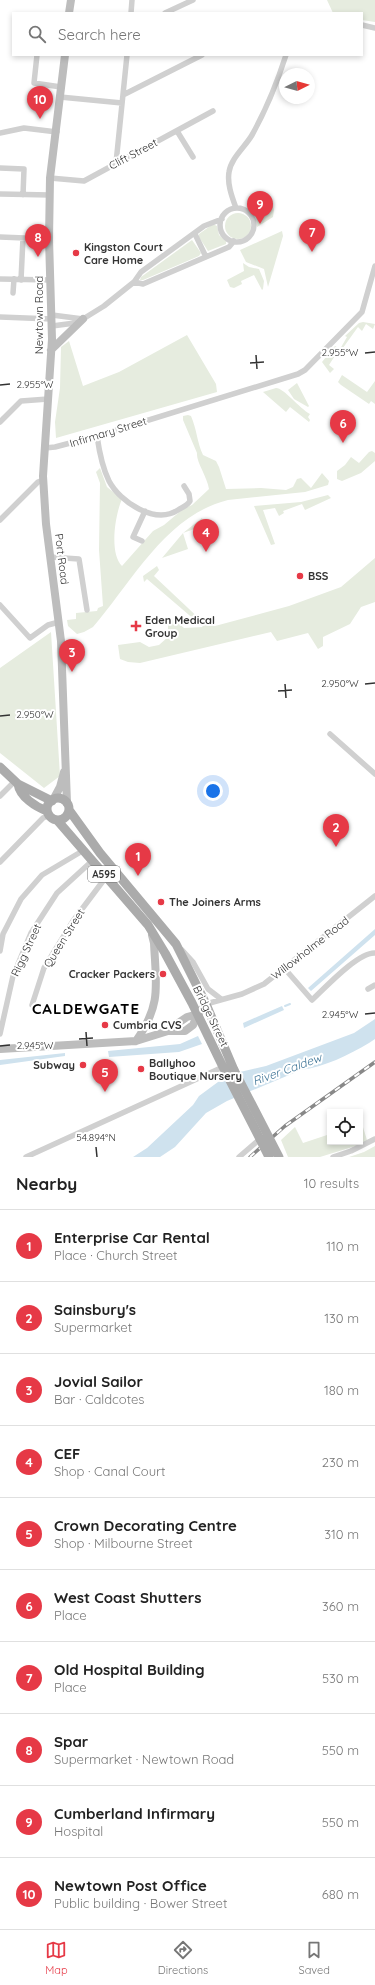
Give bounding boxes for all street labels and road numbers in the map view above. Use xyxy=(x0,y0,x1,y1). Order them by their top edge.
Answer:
street label: Clift Street xyxy=(106,135,160,173)
street label: Newtown Road xyxy=(32,276,46,354)
street label: Infirmary Street xyxy=(68,414,148,450)
street label: Port Road xyxy=(52,533,72,585)
road number: A595 xyxy=(88,866,120,882)
street label: Queen Street xyxy=(40,906,88,970)
street label: Willowholme Road xyxy=(268,913,352,983)
street label: Rigg Street xyxy=(8,921,44,979)
street label: Bridge Street xyxy=(190,983,232,1049)

